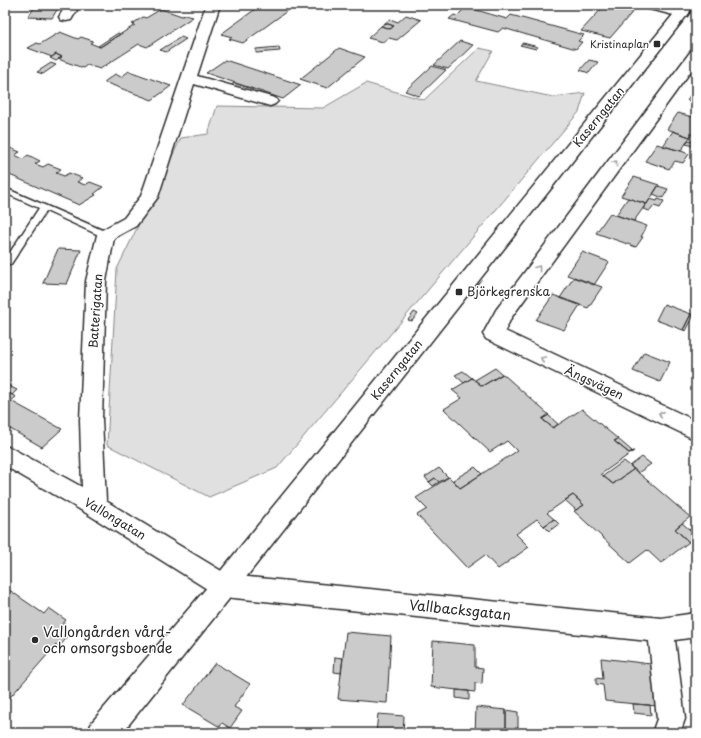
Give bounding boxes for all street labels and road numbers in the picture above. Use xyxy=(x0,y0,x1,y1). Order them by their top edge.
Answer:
street label: Kaserngatan xyxy=(568,82,628,150)
street label: Batterigatan xyxy=(83,273,107,349)
street label: Kaserngatan xyxy=(366,335,426,403)
street label: Ängsvägen xyxy=(562,361,627,404)
street label: Vallongatan xyxy=(81,493,150,544)
street label: Vallbacksgatan xyxy=(408,594,512,625)

